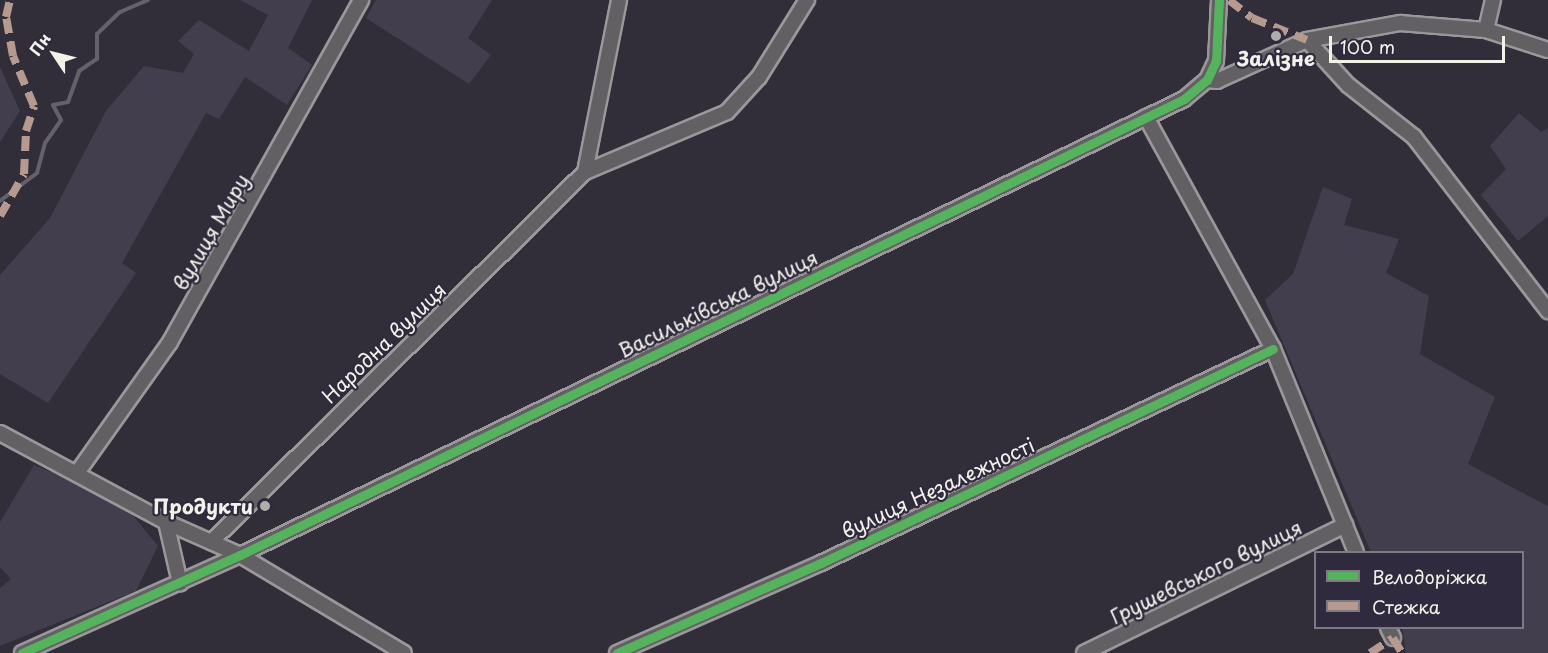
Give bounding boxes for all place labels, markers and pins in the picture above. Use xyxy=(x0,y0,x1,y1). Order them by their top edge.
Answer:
marker: Залізне xyxy=(1269,29,1283,43)
place label: Залізне xyxy=(1237,46,1315,70)
place label: Продукти xyxy=(153,494,253,518)
marker: Продукти xyxy=(258,499,272,513)

